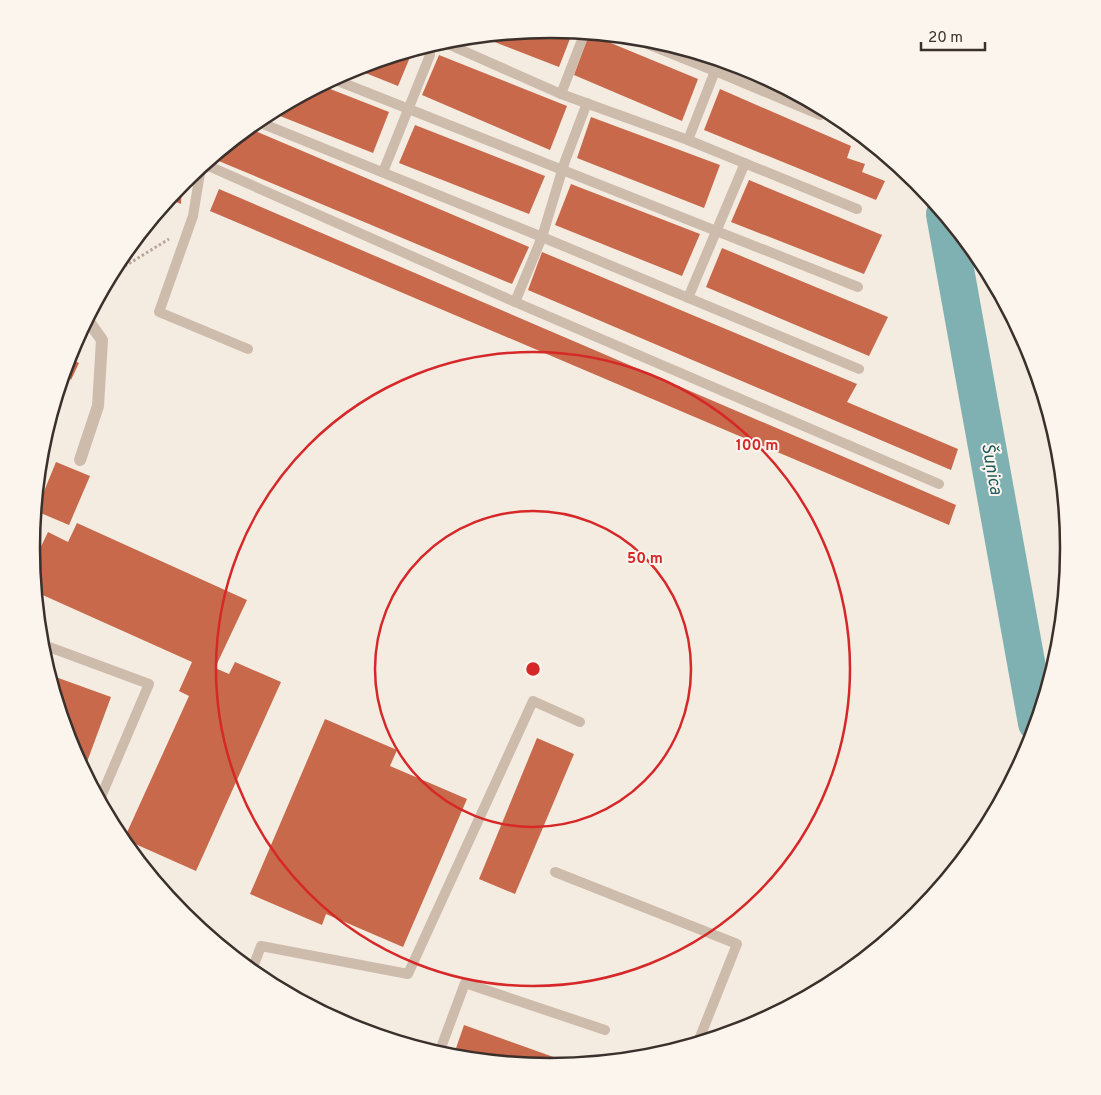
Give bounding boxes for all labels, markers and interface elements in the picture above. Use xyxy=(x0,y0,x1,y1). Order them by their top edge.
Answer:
scale bar xyxy=(921,20,985,52)
text: 20 m xyxy=(928,29,963,48)
text: 100 m xyxy=(736,437,778,456)
water label: Šuņica xyxy=(975,441,1009,497)
text: 50 m xyxy=(627,550,663,569)
centre of rings xyxy=(524,660,542,678)

